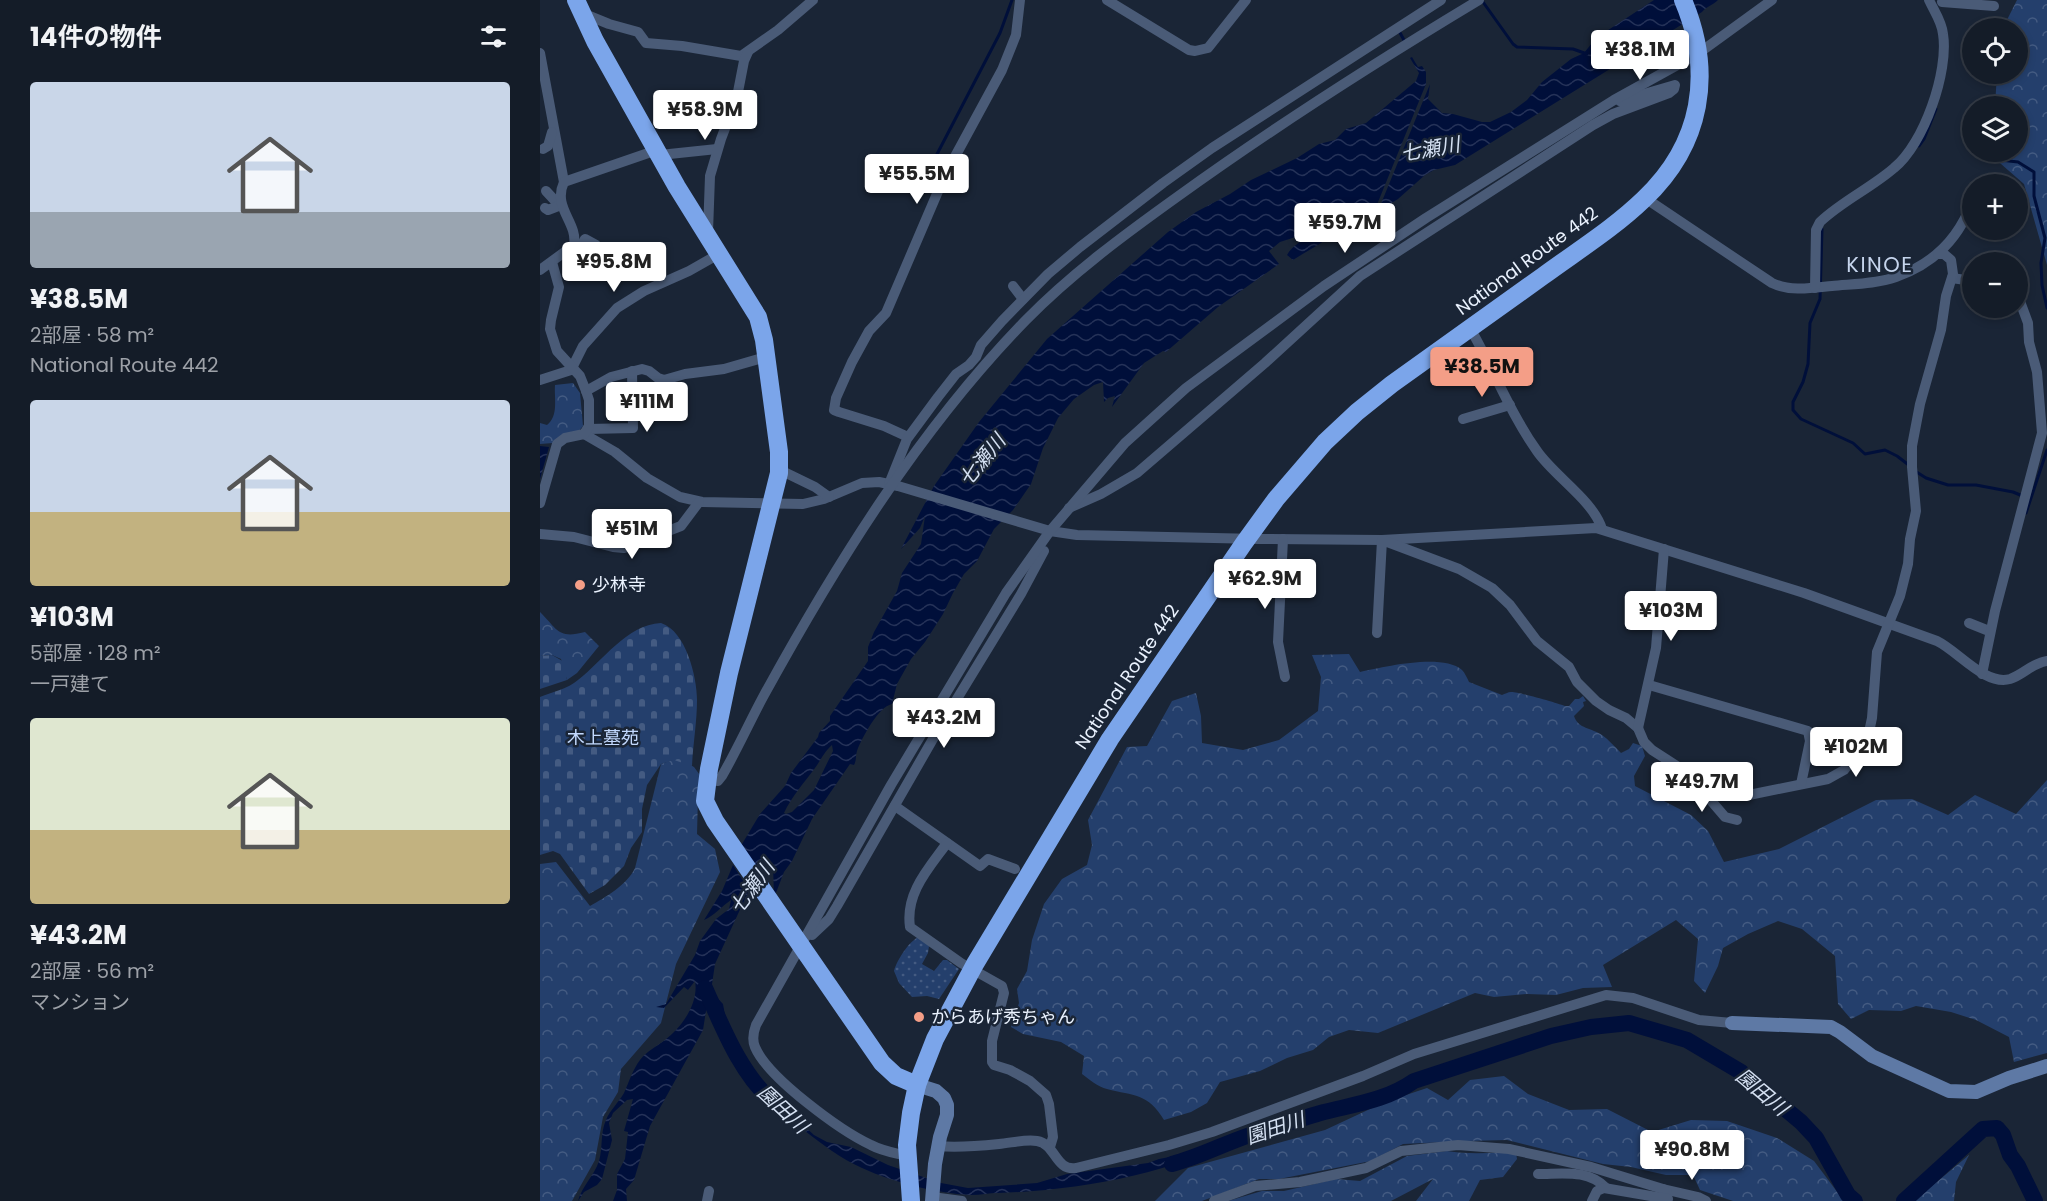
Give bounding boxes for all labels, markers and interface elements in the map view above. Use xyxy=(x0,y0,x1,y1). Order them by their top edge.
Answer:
map controls xyxy=(1962,18,2028,318)
button: locate xyxy=(1962,18,2028,84)
text: 14件の物件 xyxy=(30,19,161,55)
icon: filters xyxy=(477,20,510,53)
pin: ¥38.1M xyxy=(1591,30,1689,81)
text: ¥38.1M xyxy=(1605,35,1675,63)
pin: ¥58.9M xyxy=(656,90,754,141)
text: ¥58.9M xyxy=(667,95,743,123)
button: layers xyxy=(1962,96,2028,162)
icon: home xyxy=(216,121,324,229)
water label: 七瀬川 xyxy=(1398,130,1464,168)
pin: ¥55.5M xyxy=(868,154,966,205)
text: ¥55.5M xyxy=(879,159,955,187)
button: + xyxy=(1962,174,2028,240)
street label: National Route 442 xyxy=(1451,201,1603,321)
pin: ¥59.7M xyxy=(1296,203,1394,254)
text: ¥59.7M xyxy=(1308,208,1382,236)
pin: ¥95.8M xyxy=(565,242,663,293)
text: ¥95.8M xyxy=(576,247,652,275)
district label: KINOE xyxy=(1846,250,1914,279)
button: − xyxy=(1962,252,2028,318)
text: ¥38.5M xyxy=(30,281,128,317)
text: 2部屋 · 58 m² xyxy=(30,321,154,349)
pin: ¥38.5M xyxy=(1433,347,1531,398)
text: National Route 442 xyxy=(30,351,219,379)
text: ¥38.5M xyxy=(1444,352,1520,380)
pin: ¥111M xyxy=(605,382,689,433)
text: ¥111M xyxy=(620,387,674,415)
water label: 七瀬川 xyxy=(952,426,1013,492)
icon: home xyxy=(216,439,324,547)
pin: ¥51M xyxy=(596,509,668,560)
text: ¥51M xyxy=(606,514,658,542)
pin: ¥62.9M xyxy=(1216,559,1314,610)
text: ¥62.9M xyxy=(1228,564,1302,592)
place label: 少林寺 xyxy=(592,572,646,597)
marker: 少林寺 xyxy=(573,578,587,592)
pin: ¥103M xyxy=(1629,591,1713,642)
text: ¥103M xyxy=(1639,596,1703,624)
text: ¥103M xyxy=(30,599,114,635)
street label: National Route 442 xyxy=(1069,599,1184,754)
text: 5部屋 · 128 m² xyxy=(30,639,161,667)
text: 一戸建て xyxy=(30,670,110,698)
pin: ¥43.2M xyxy=(895,698,993,749)
text: ¥43.2M xyxy=(907,703,981,731)
park label: 木上墓苑 xyxy=(567,725,639,750)
pin: ¥102M xyxy=(1814,727,1898,778)
text: ¥102M xyxy=(1824,732,1888,760)
icon: home xyxy=(216,757,324,865)
pin: ¥49.7M xyxy=(1653,762,1751,813)
text: ¥49.7M xyxy=(1665,767,1739,795)
water label: 七瀬川 xyxy=(723,853,782,919)
text: ¥43.2M xyxy=(30,917,127,953)
text: 2部屋 · 56 m² xyxy=(30,957,154,985)
text: マンション xyxy=(30,988,130,1016)
place label: からあげ秀ちゃん xyxy=(931,1004,1075,1029)
marker: からあげ秀ちゃん xyxy=(912,1010,926,1024)
water label: 園田川 xyxy=(1730,1062,1796,1123)
water label: 園田川 xyxy=(752,1078,816,1141)
water label: 園田川 xyxy=(1242,1105,1310,1151)
pin: ¥90.8M xyxy=(1643,1130,1741,1181)
text: ¥90.8M xyxy=(1654,1135,1730,1163)

